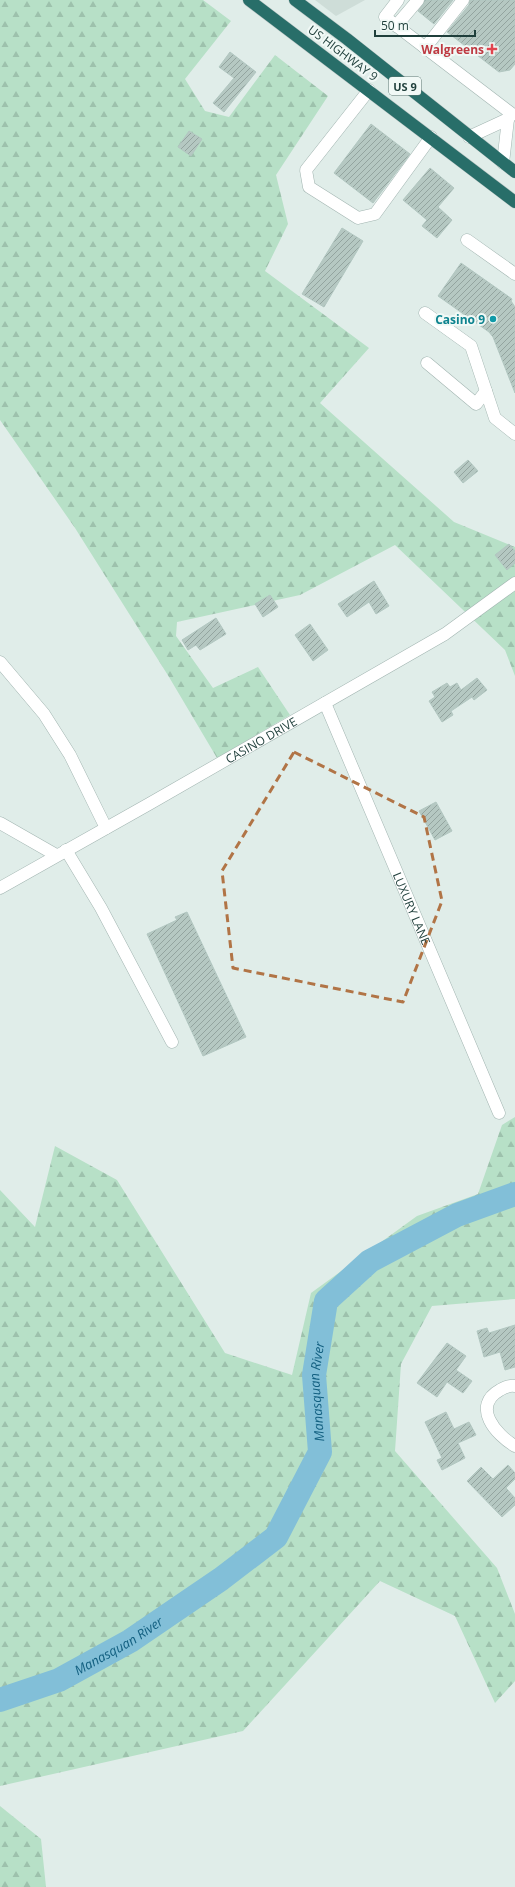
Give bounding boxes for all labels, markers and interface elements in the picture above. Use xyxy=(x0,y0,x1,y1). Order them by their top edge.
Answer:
scale bar xyxy=(375,12,475,38)
text: 50 m xyxy=(381,17,409,34)
street label: US HIGHWAY 9 xyxy=(305,21,382,85)
place label: Walgreens xyxy=(421,41,484,58)
marker: Walgreens xyxy=(487,44,497,54)
road number: US 9 xyxy=(389,77,421,95)
place label: Casino 9 xyxy=(435,311,485,328)
marker: Casino 9 xyxy=(488,314,498,324)
street label: CASINO DRIVE xyxy=(222,713,300,767)
street label: LUXURY LANE xyxy=(389,869,435,947)
water label: Manasquan River xyxy=(305,1340,328,1442)
water label: Manasquan River xyxy=(71,1612,167,1679)

